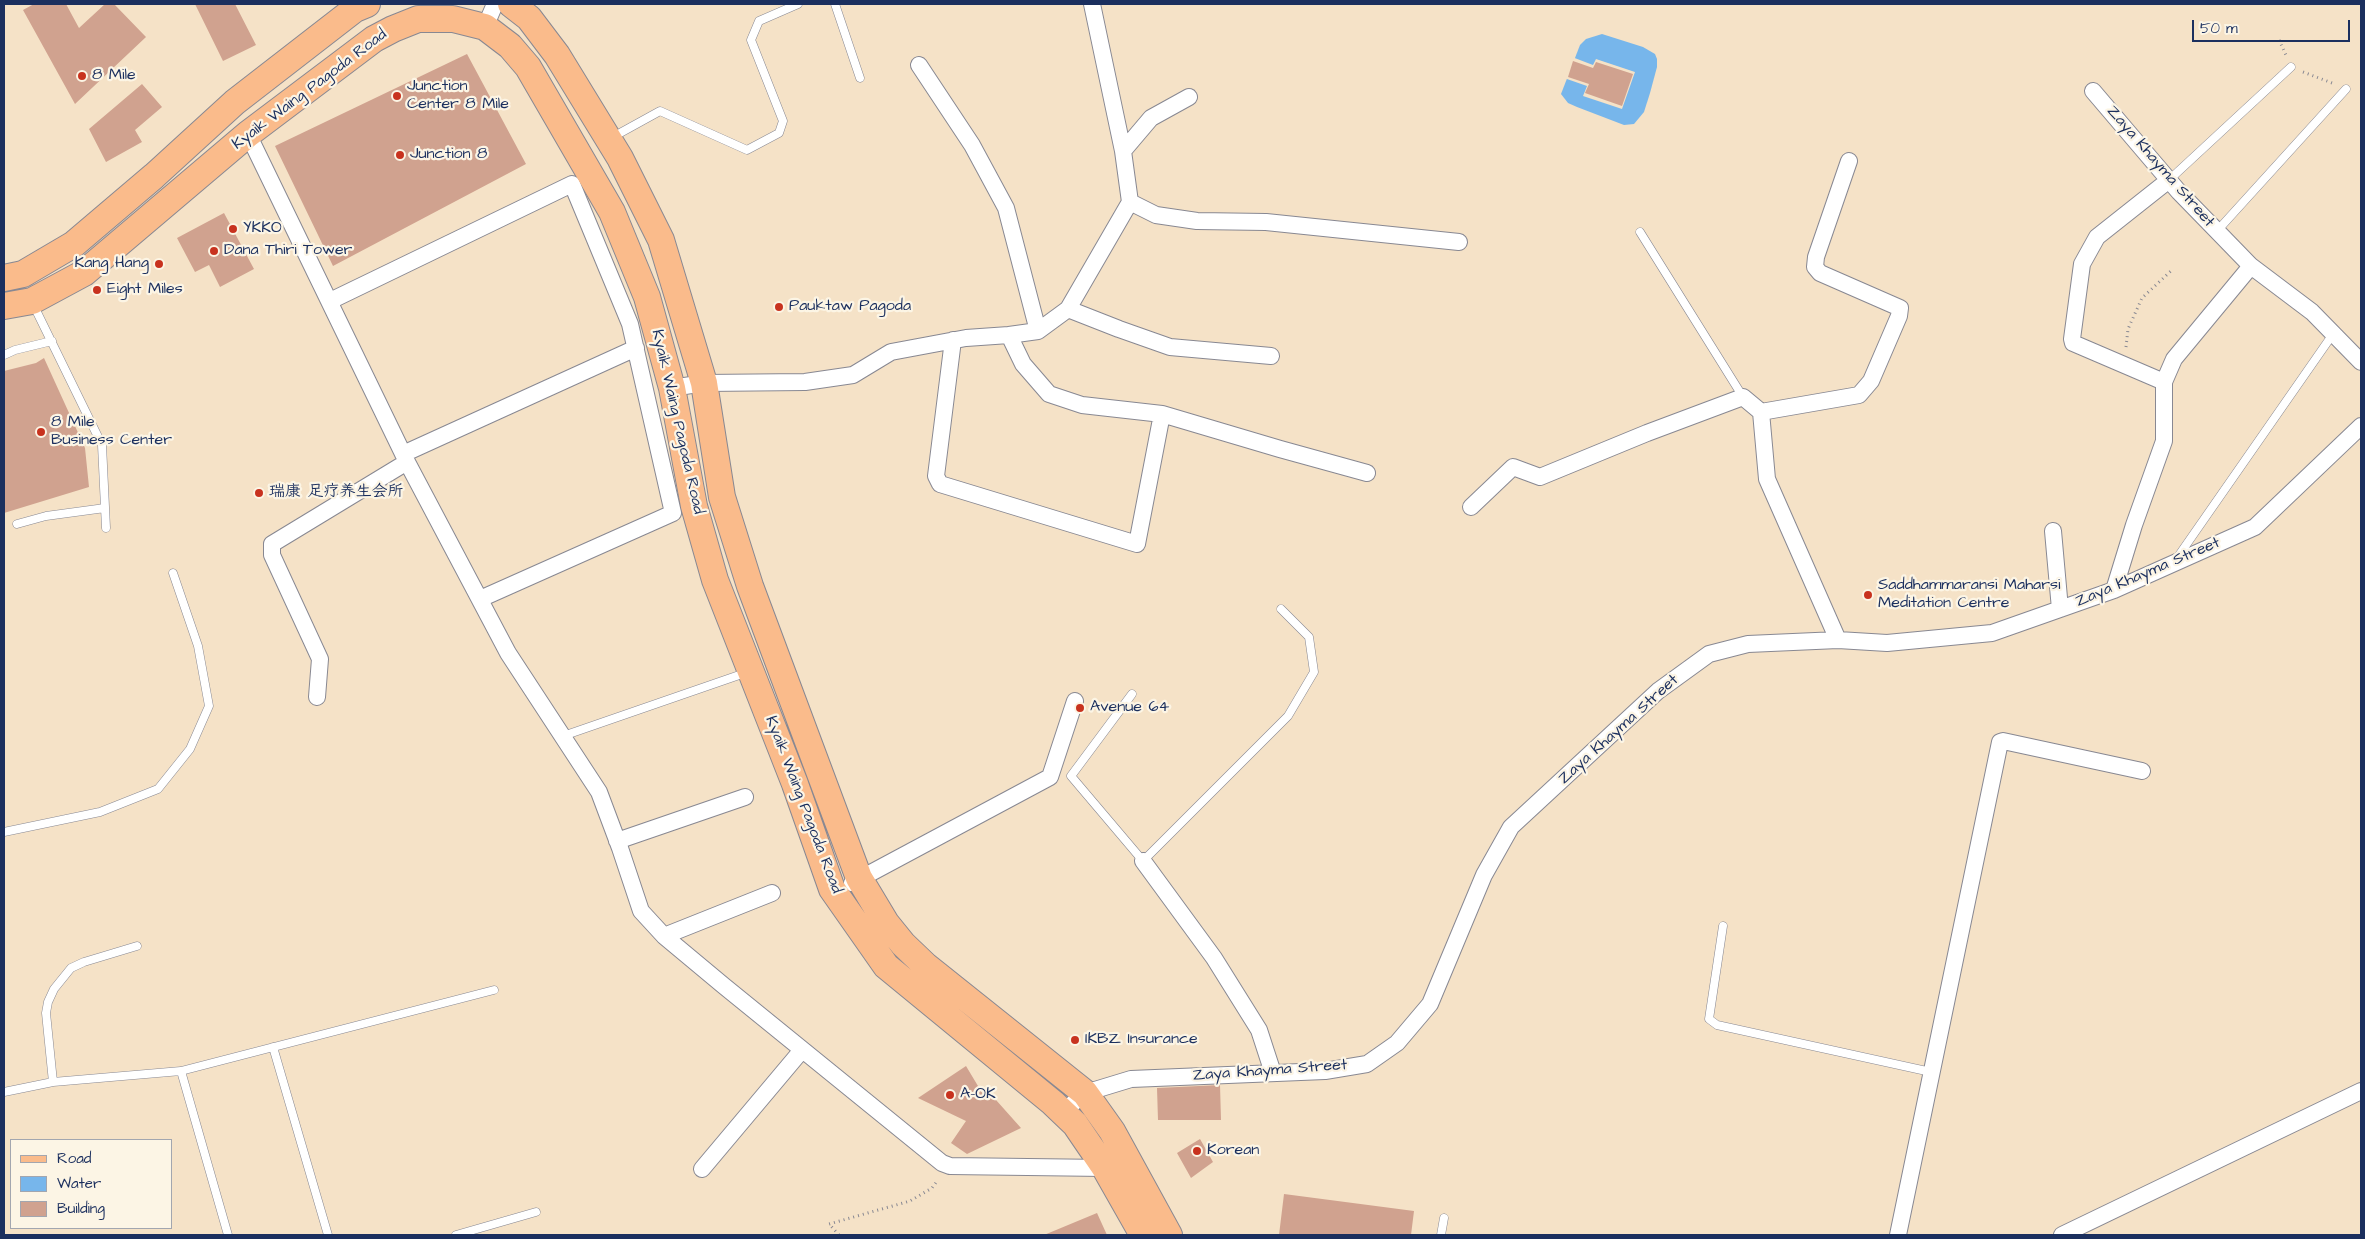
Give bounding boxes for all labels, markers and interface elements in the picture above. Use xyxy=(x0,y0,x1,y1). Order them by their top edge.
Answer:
scale bar xyxy=(2195,10,2352,42)
text: 50 m xyxy=(2200,18,2238,39)
street label: Kyaik Waing Pagoda Road xyxy=(229,26,391,154)
place label: 8 Mile xyxy=(92,66,136,86)
marker: 8 Mile xyxy=(76,70,88,82)
place label: Junction Center 8 Mile xyxy=(407,77,509,115)
marker: Junction Center 8 Mile xyxy=(391,90,403,102)
street label: Zaya Khayma Street xyxy=(2102,102,2218,232)
place label: Junction 8 xyxy=(410,145,487,165)
marker: Junction 8 xyxy=(394,149,406,161)
place label: YKKO xyxy=(243,219,282,239)
marker: YKKO xyxy=(227,223,239,235)
place label: Dana Thiri Tower xyxy=(224,241,352,261)
marker: Dana Thiri Tower xyxy=(208,245,220,257)
place label: Kang Hang xyxy=(74,254,149,274)
marker: Kang Hang xyxy=(153,258,165,270)
place label: Eight Miles xyxy=(107,280,183,300)
marker: Eight Miles xyxy=(91,284,103,296)
place label: Pauktaw Pagoda xyxy=(789,297,911,317)
marker: Pauktaw Pagoda xyxy=(773,301,785,313)
street label: Kyaik Waing Pagoda Road xyxy=(646,328,708,516)
place label: 8 Mile Business Center xyxy=(51,413,172,451)
marker: 8 Mile Business Center xyxy=(35,426,47,438)
place label: 瑞康 足疗养生会所 xyxy=(269,483,403,503)
marker: 瑞康 足疗养生会所 xyxy=(253,487,265,499)
street label: Zaya Khayma Street xyxy=(2073,534,2223,612)
place label: Saddhammaransi Maharsi Meditation Centre xyxy=(1878,576,2060,614)
marker: Saddhammaransi Maharsi Meditation Centre xyxy=(1862,589,1874,601)
street label: Zaya Khayma Street xyxy=(1555,671,1683,789)
place label: Avenue 64 xyxy=(1090,698,1169,718)
marker: Avenue 64 xyxy=(1074,702,1086,714)
street label: Kyaik Waing Pagoda Road xyxy=(760,714,846,896)
place label: IKBZ Insurance xyxy=(1085,1030,1198,1050)
marker: IKBZ Insurance xyxy=(1069,1034,1081,1046)
street label: Zaya Khayma Street xyxy=(1192,1056,1348,1086)
place label: A-OK xyxy=(960,1085,996,1105)
marker: A-OK xyxy=(944,1089,956,1101)
legend xyxy=(10,1139,172,1229)
place label: Korean xyxy=(1207,1141,1259,1161)
marker: Korean xyxy=(1191,1145,1203,1157)
text: Road xyxy=(57,1148,91,1169)
text: Water xyxy=(57,1173,101,1194)
text: Building xyxy=(57,1198,105,1219)

